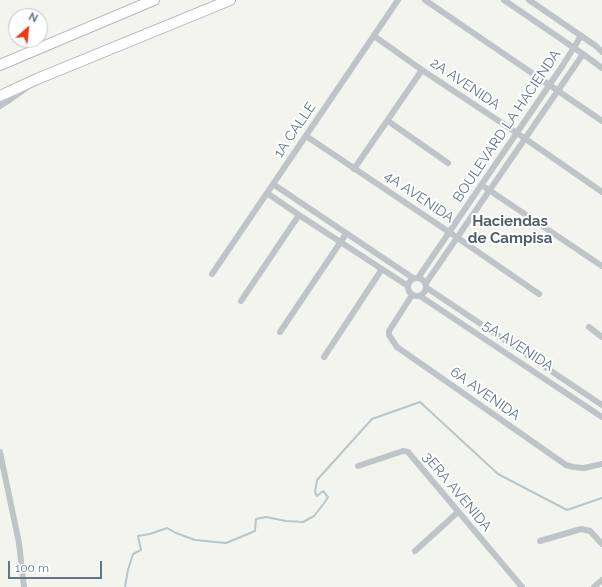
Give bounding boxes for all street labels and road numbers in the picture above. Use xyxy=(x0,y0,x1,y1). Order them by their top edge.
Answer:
street label: BOULEVARD LA HACIENDA xyxy=(450,47,564,205)
street label: 2A AVENIDA xyxy=(427,55,503,113)
street label: 1A CALLE xyxy=(270,99,320,161)
street label: 4A AVENIDA xyxy=(381,167,457,227)
street label: 5A AVENIDA xyxy=(480,317,556,375)
street label: 6A AVENIDA xyxy=(447,364,523,424)
street label: 3ERA AVENIDA xyxy=(419,449,495,535)

